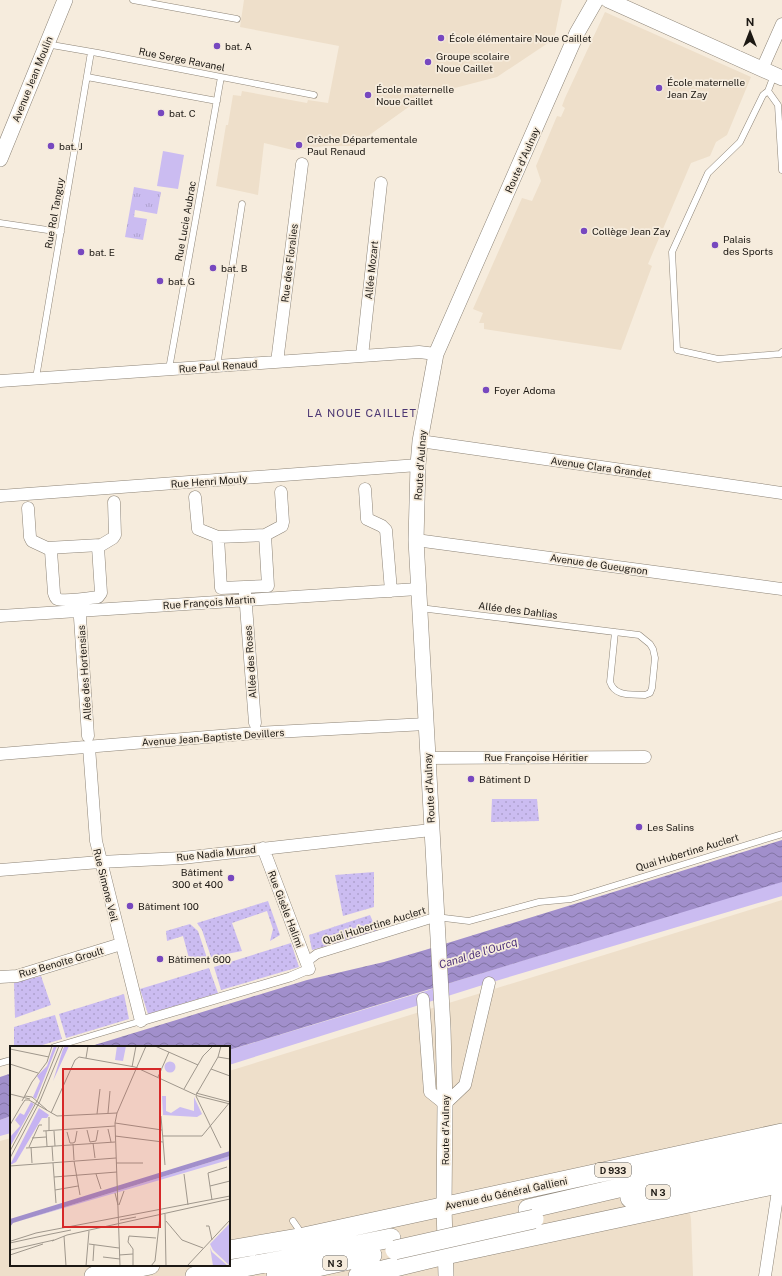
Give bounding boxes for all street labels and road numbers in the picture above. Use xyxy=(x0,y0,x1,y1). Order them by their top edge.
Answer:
street label: Avenue Jean Moulin xyxy=(9,34,55,124)
street label: Rue Serge Ravanel xyxy=(138,45,226,73)
street label: Route d'Aulnay xyxy=(502,125,542,195)
street label: Rue Rol Tanguy xyxy=(42,176,66,250)
street label: Rue Lucie Aubrac xyxy=(172,180,198,262)
street label: Rue des Floralies xyxy=(278,223,300,303)
street label: Allée Mozart xyxy=(362,240,380,300)
street label: Rue Paul Renaud xyxy=(178,357,258,375)
street label: Route d'Aulnay xyxy=(412,429,428,501)
street label: Avenue Clara Grandet xyxy=(550,454,652,480)
street label: Rue Henri Mouly xyxy=(170,472,248,490)
street label: Avenue de Gueugnon xyxy=(549,551,649,577)
street label: Rue François Martin xyxy=(162,593,256,611)
street label: Allée des Dahlias xyxy=(478,599,558,621)
street label: Allée des Hortensias xyxy=(75,625,93,721)
street label: Allée des Roses xyxy=(241,625,259,699)
street label: Avenue Jean-Baptiste Devillers xyxy=(141,726,285,748)
street label: Rue Françoise Héritier xyxy=(484,751,588,763)
street label: Route d'Aulnay xyxy=(421,752,437,823)
street label: Quai Hubertine Auclert xyxy=(634,831,740,873)
street label: Rue Nadia Murad xyxy=(176,843,256,863)
street label: Rue Simone Veil xyxy=(91,847,121,923)
street label: Rue Gisèle Halimi xyxy=(266,869,306,949)
street label: Quai Hubertine Auclert xyxy=(321,904,427,946)
street label: Rue Benoîte Groult xyxy=(17,944,105,980)
street label: Route d'Aulnay xyxy=(439,1094,451,1165)
road number: D 933 xyxy=(595,1163,631,1177)
street label: Avenue du Général Gallieni xyxy=(444,1174,568,1212)
road number: N 3 xyxy=(646,1185,670,1199)
road number: N 3 xyxy=(323,1256,347,1270)

